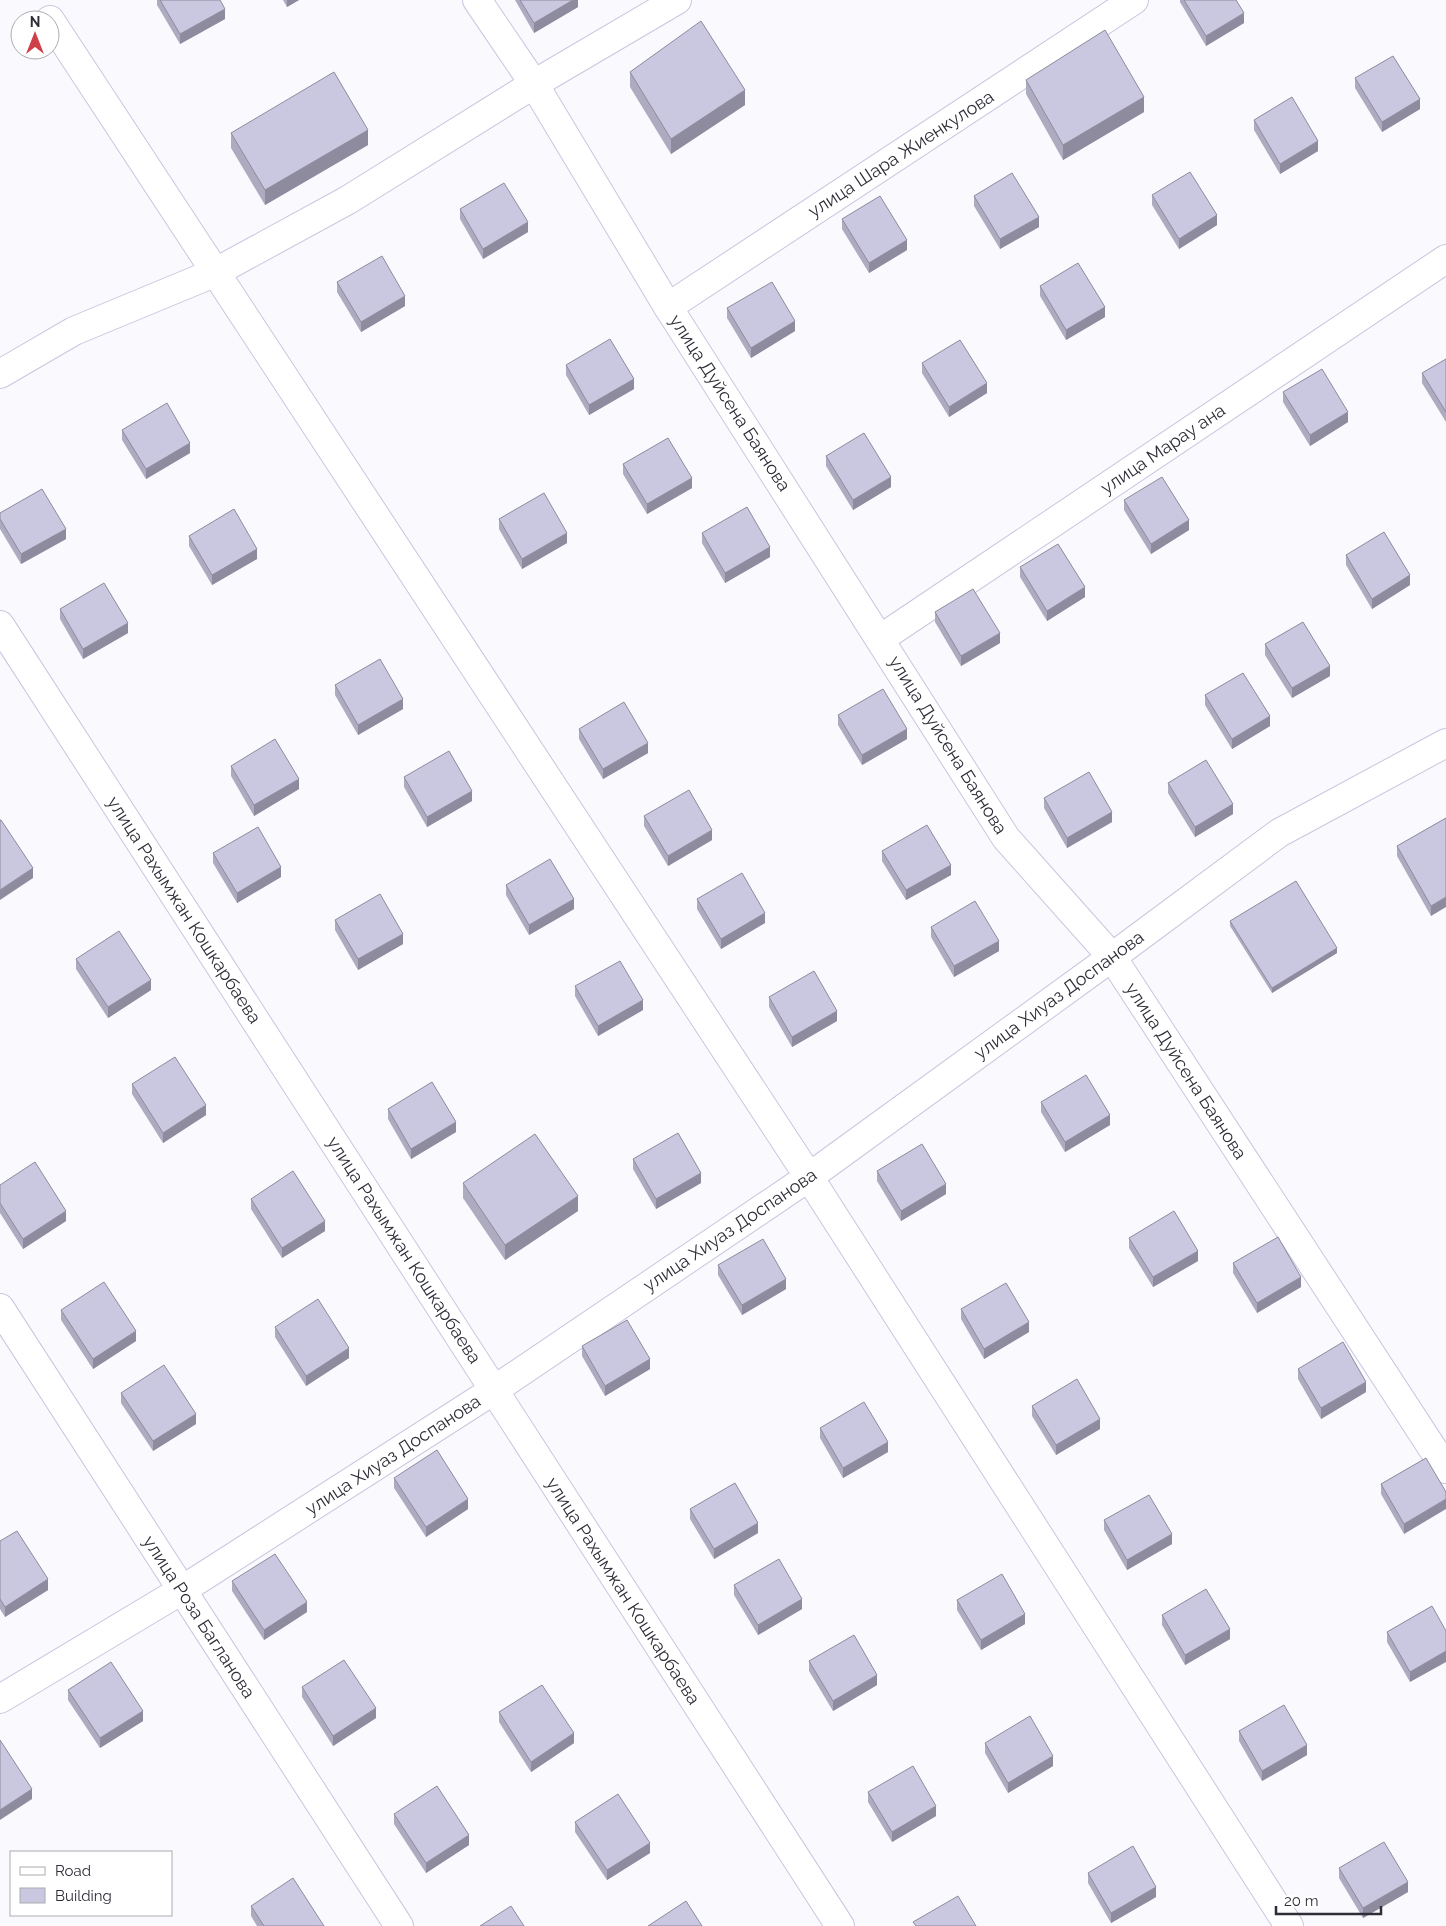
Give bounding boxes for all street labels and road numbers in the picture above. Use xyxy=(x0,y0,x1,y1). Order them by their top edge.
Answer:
street label: улица Шара Жиенкулова xyxy=(804,86,997,221)
street label: улица Дуйсена Баянова xyxy=(665,311,795,495)
street label: улица Марау ана xyxy=(1096,399,1229,498)
street label: улица Дуйсена Баянова xyxy=(885,652,1012,838)
street label: улица Рахымжан Кошкарбаева xyxy=(103,792,266,1027)
street label: улица Хиуаз Доспанова xyxy=(970,926,1148,1063)
street label: улица Дуйсена Баянова xyxy=(1121,979,1251,1163)
street label: улица Рахымжан Кошкарбаева xyxy=(323,1132,486,1367)
street label: улица Хиуаз Доспанова xyxy=(639,1164,820,1295)
street label: улица Хиуаз Доспанова xyxy=(301,1390,484,1519)
street label: улица Рахымжан Кошкарбаева xyxy=(542,1473,705,1708)
street label: улица Роза Багланова xyxy=(139,1531,260,1702)

